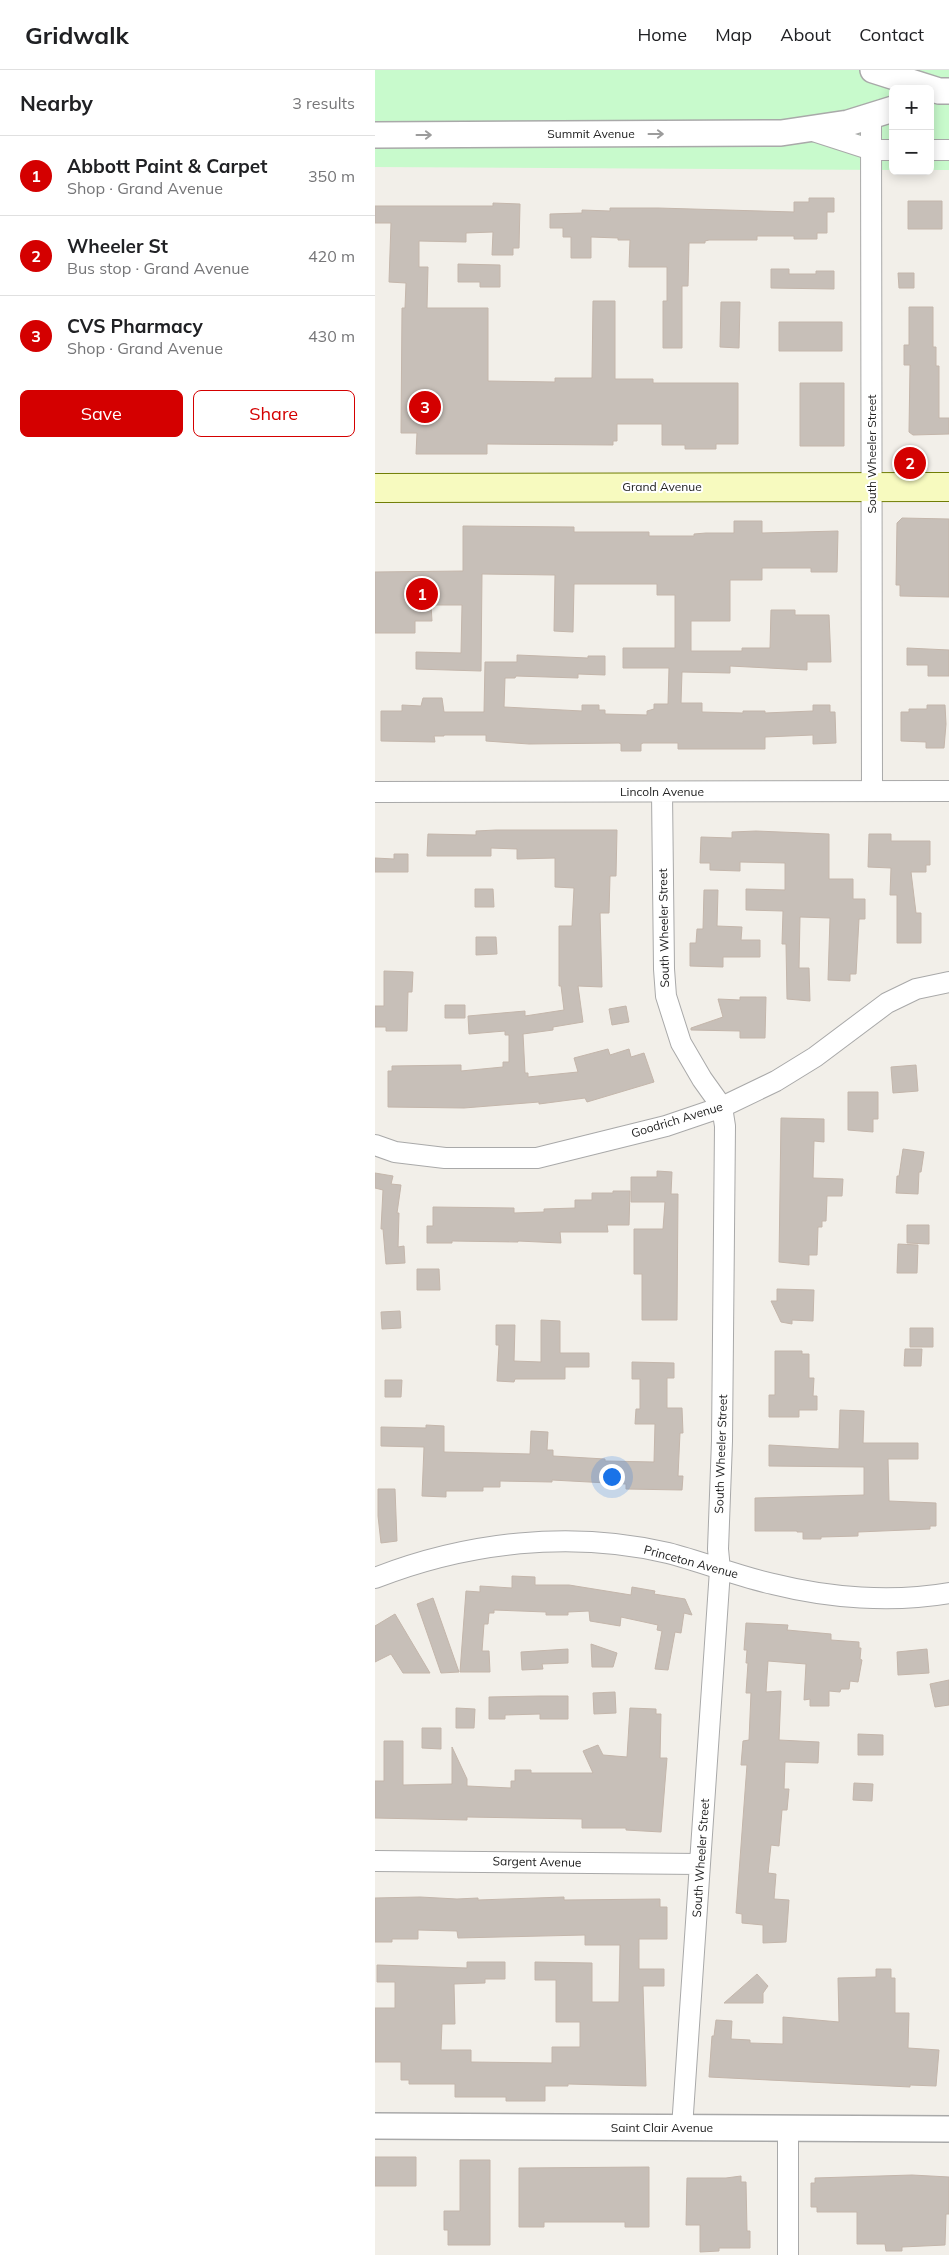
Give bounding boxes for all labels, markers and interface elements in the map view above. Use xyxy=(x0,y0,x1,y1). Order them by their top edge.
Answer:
text: Gridwalk xyxy=(25,20,129,50)
text: Home xyxy=(637,23,687,46)
text: Map xyxy=(715,23,752,46)
text: About xyxy=(780,23,831,46)
text: Contact xyxy=(859,23,924,46)
map controls xyxy=(889,85,934,175)
button: + xyxy=(889,85,934,130)
text: Nearby xyxy=(20,90,93,116)
text: 3 results xyxy=(292,93,355,113)
street label: Summit Avenue xyxy=(547,126,635,141)
one-way arrow xyxy=(648,129,664,139)
one-way arrow xyxy=(415,130,431,140)
button: − xyxy=(889,130,934,175)
text: Abbott Paint & Carpet xyxy=(67,154,267,178)
text: 1 xyxy=(31,166,41,186)
text: 350 m xyxy=(308,166,355,186)
text: Shop · Grand Avenue xyxy=(67,178,223,198)
text: Wheeler St xyxy=(67,234,168,258)
text: 2 xyxy=(31,246,41,266)
text: 420 m xyxy=(308,246,355,266)
text: Bus stop · Grand Avenue xyxy=(67,258,249,278)
text: CVS Pharmacy xyxy=(67,314,203,338)
text: 3 xyxy=(31,326,41,346)
text: 430 m xyxy=(308,326,355,346)
text: Shop · Grand Avenue xyxy=(67,338,223,358)
pin: 3 xyxy=(409,388,441,426)
button: Save xyxy=(20,390,183,437)
button: Share xyxy=(193,390,355,437)
street label: South Wheeler Street xyxy=(864,394,879,514)
pin: 2 xyxy=(894,444,926,482)
street label: Grand Avenue xyxy=(622,479,702,494)
pin: 1 xyxy=(406,575,438,613)
street label: Lincoln Avenue xyxy=(620,784,704,799)
street label: South Wheeler Street xyxy=(655,868,672,988)
street label: Goodrich Avenue xyxy=(629,1098,724,1141)
street label: South Wheeler Street xyxy=(711,1394,730,1514)
your location xyxy=(599,1464,625,1490)
street label: Princeton Avenue xyxy=(642,1542,740,1581)
street label: South Wheeler Street xyxy=(689,1798,712,1918)
street label: Sargent Avenue xyxy=(492,1853,582,1870)
street label: Saint Clair Avenue xyxy=(611,2120,713,2135)

